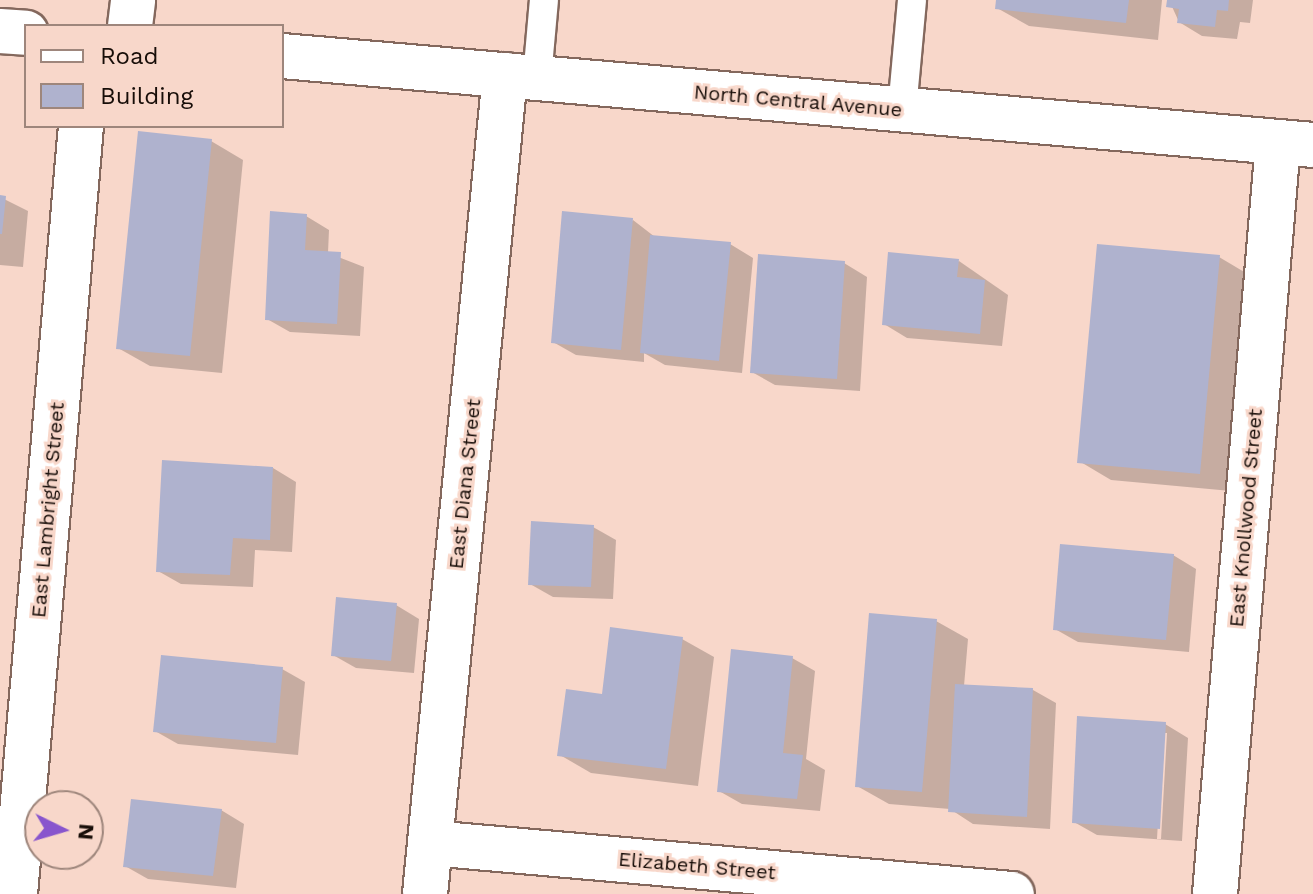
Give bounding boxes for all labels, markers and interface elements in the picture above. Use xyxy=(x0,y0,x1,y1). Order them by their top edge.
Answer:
legend xyxy=(24,24,284,128)
text: Road xyxy=(100,42,159,70)
street label: North Central Avenue xyxy=(692,80,904,122)
text: Building xyxy=(100,82,193,110)
street label: East Diana Street xyxy=(444,397,486,571)
street label: East Lambright Street xyxy=(27,401,69,619)
street label: East Knollwood Street xyxy=(1224,408,1268,628)
north arrow xyxy=(24,790,104,870)
text: N xyxy=(73,823,100,841)
street label: Elizabeth Street xyxy=(617,847,777,885)

